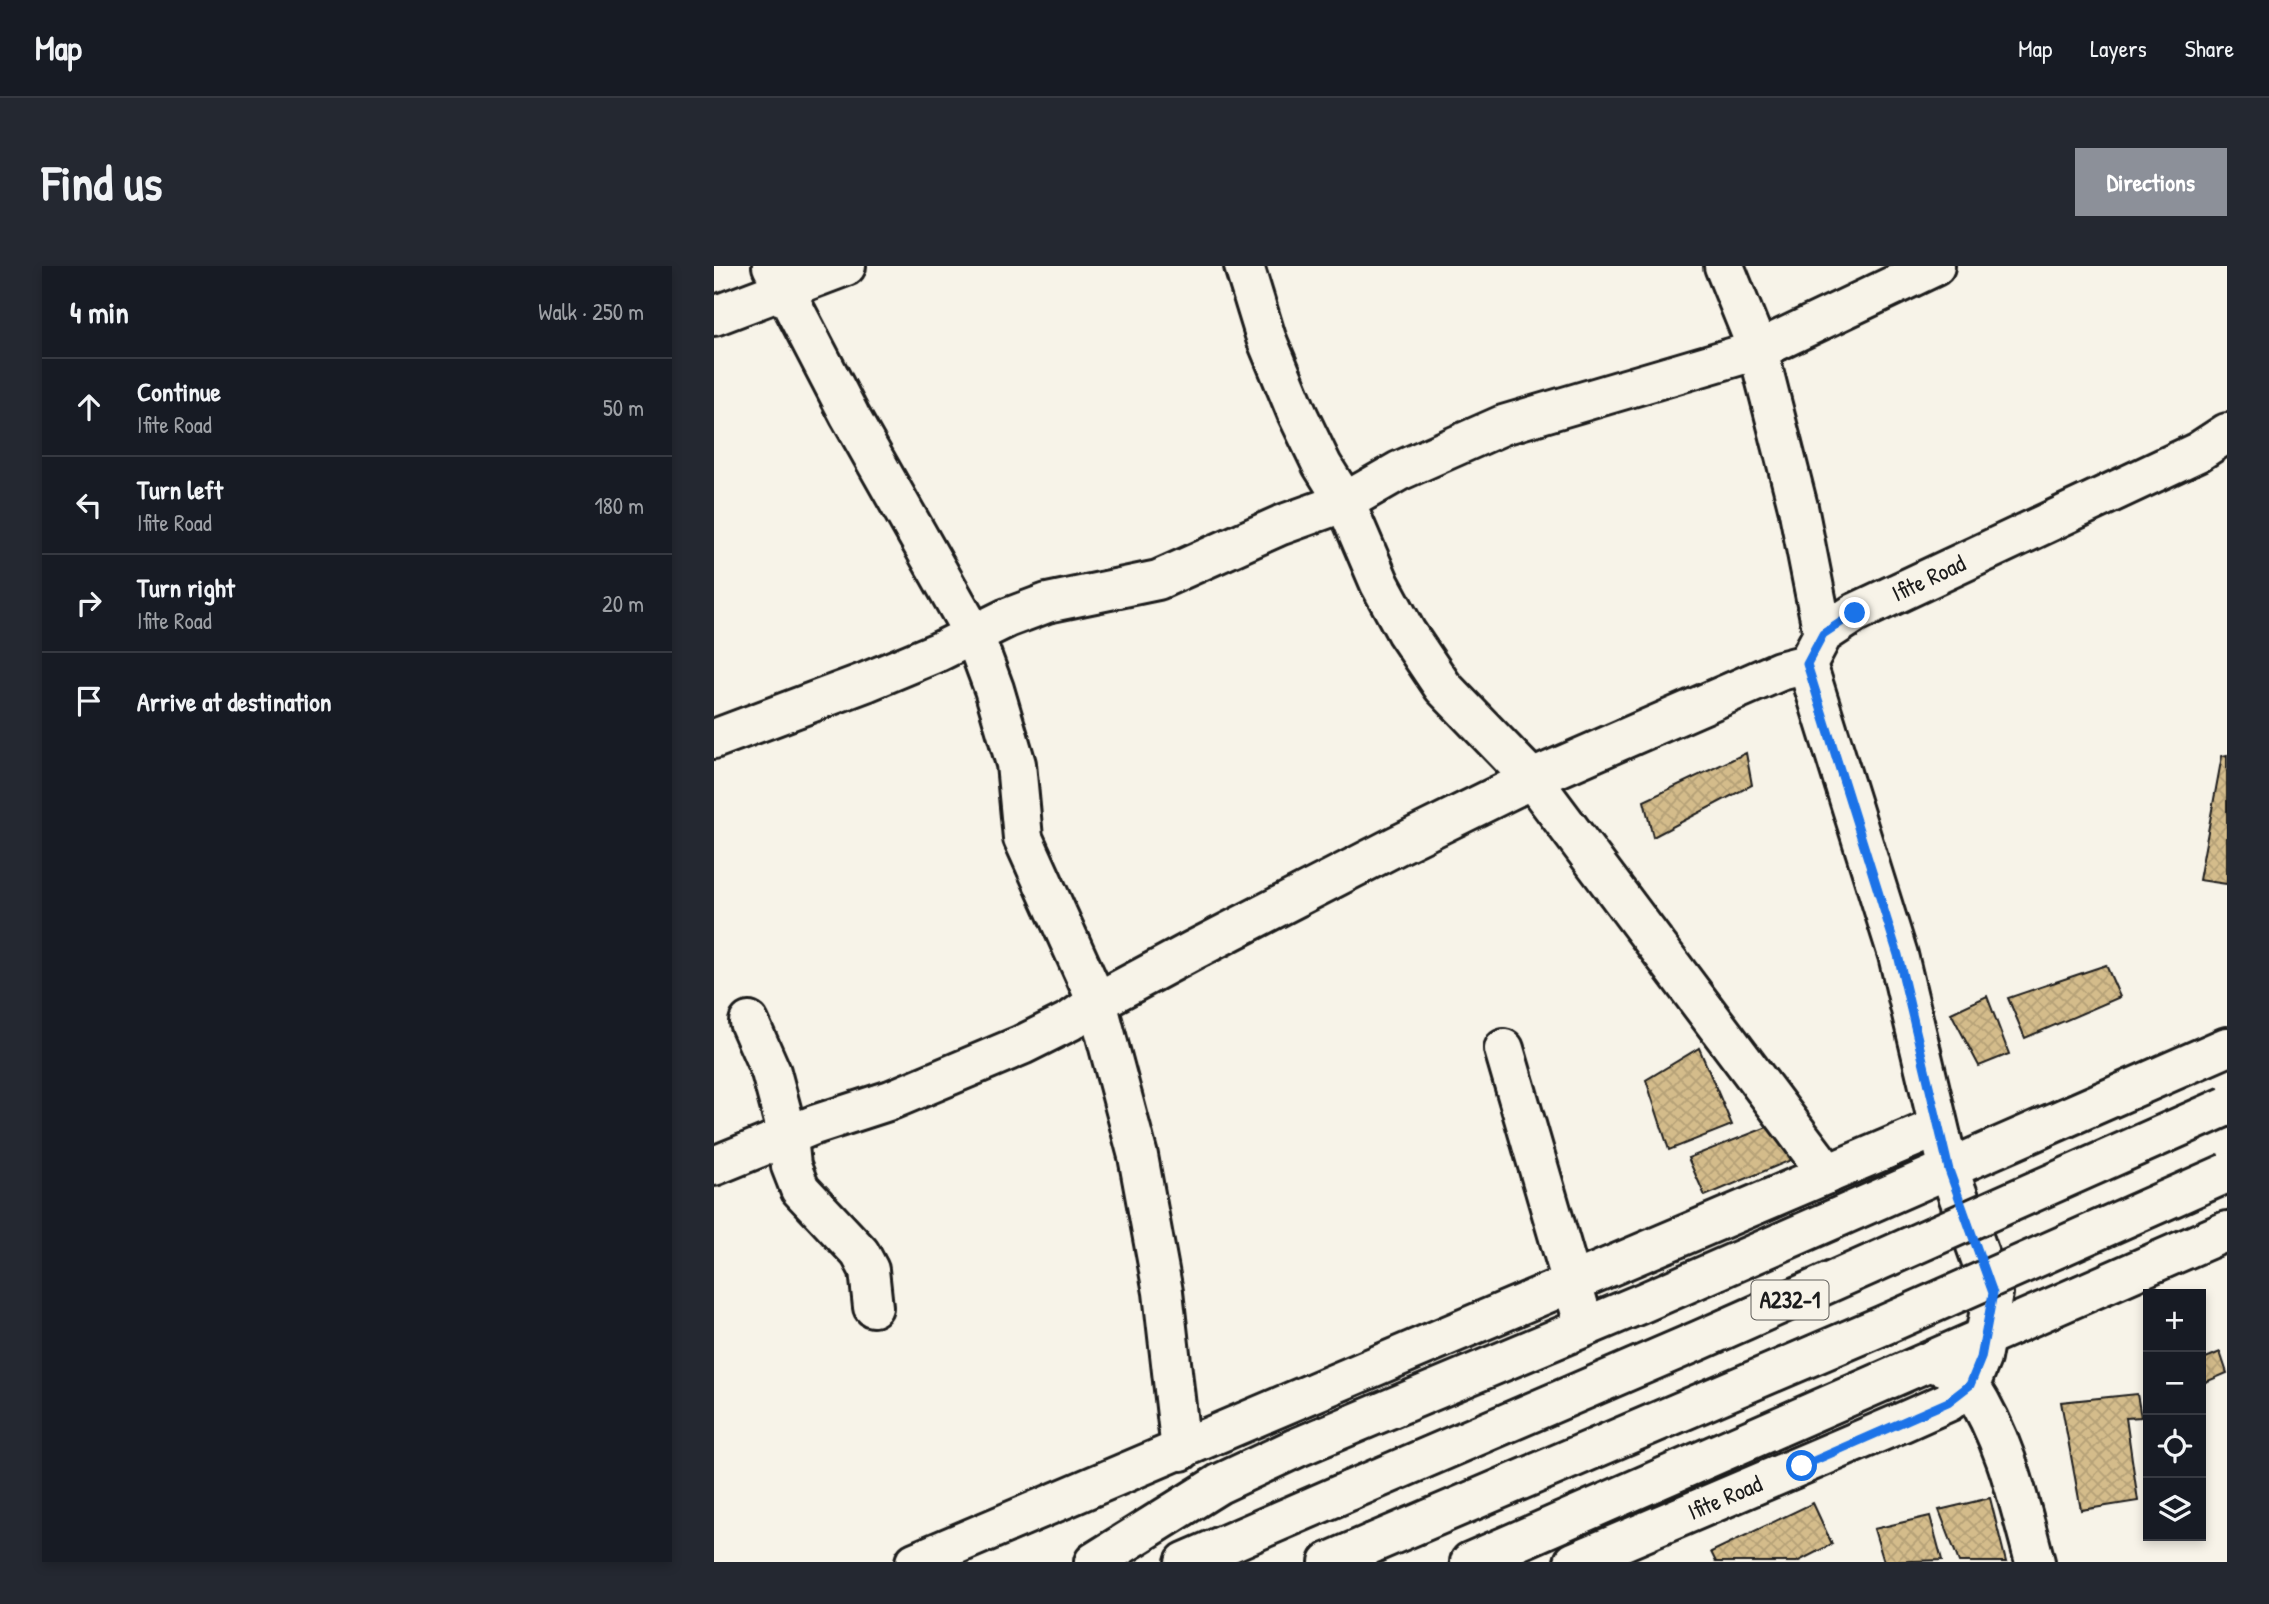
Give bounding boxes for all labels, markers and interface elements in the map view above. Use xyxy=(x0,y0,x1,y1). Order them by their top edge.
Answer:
text: Map xyxy=(35,26,82,70)
text: Map xyxy=(2018,32,2052,64)
text: Layers xyxy=(2090,32,2147,64)
text: Share xyxy=(2185,32,2234,64)
button: Directions xyxy=(2075,148,2227,216)
text: Find us xyxy=(42,149,162,215)
text: 4 min xyxy=(70,292,129,332)
text: Walk · 250 m xyxy=(538,296,644,327)
text: Continue xyxy=(137,374,221,409)
icon: ahead xyxy=(70,388,108,426)
text: 50 m xyxy=(603,392,644,423)
text: Ifite Road xyxy=(137,409,212,440)
text: Turn left xyxy=(137,472,223,507)
icon: left xyxy=(70,486,108,524)
text: 180 m xyxy=(594,490,644,521)
text: Ifite Road xyxy=(137,507,212,538)
street label: Ifite Road xyxy=(1886,546,1970,609)
text: Turn right xyxy=(137,570,235,605)
icon: right xyxy=(70,584,108,622)
text: 20 m xyxy=(602,588,644,619)
route end xyxy=(1839,597,1870,628)
text: Ifite Road xyxy=(137,605,212,636)
icon: arrive xyxy=(70,682,108,720)
text: Arrive at destination xyxy=(137,684,332,719)
road number: A232-1 xyxy=(1752,1281,1828,1320)
map controls xyxy=(2143,1289,2206,1541)
button: + xyxy=(2143,1289,2206,1352)
button: − xyxy=(2143,1352,2206,1415)
button: locate xyxy=(2143,1415,2206,1478)
route start xyxy=(1786,1450,1817,1481)
street label: Ifite Road xyxy=(1682,1467,1767,1527)
button: layers xyxy=(2143,1478,2206,1541)

